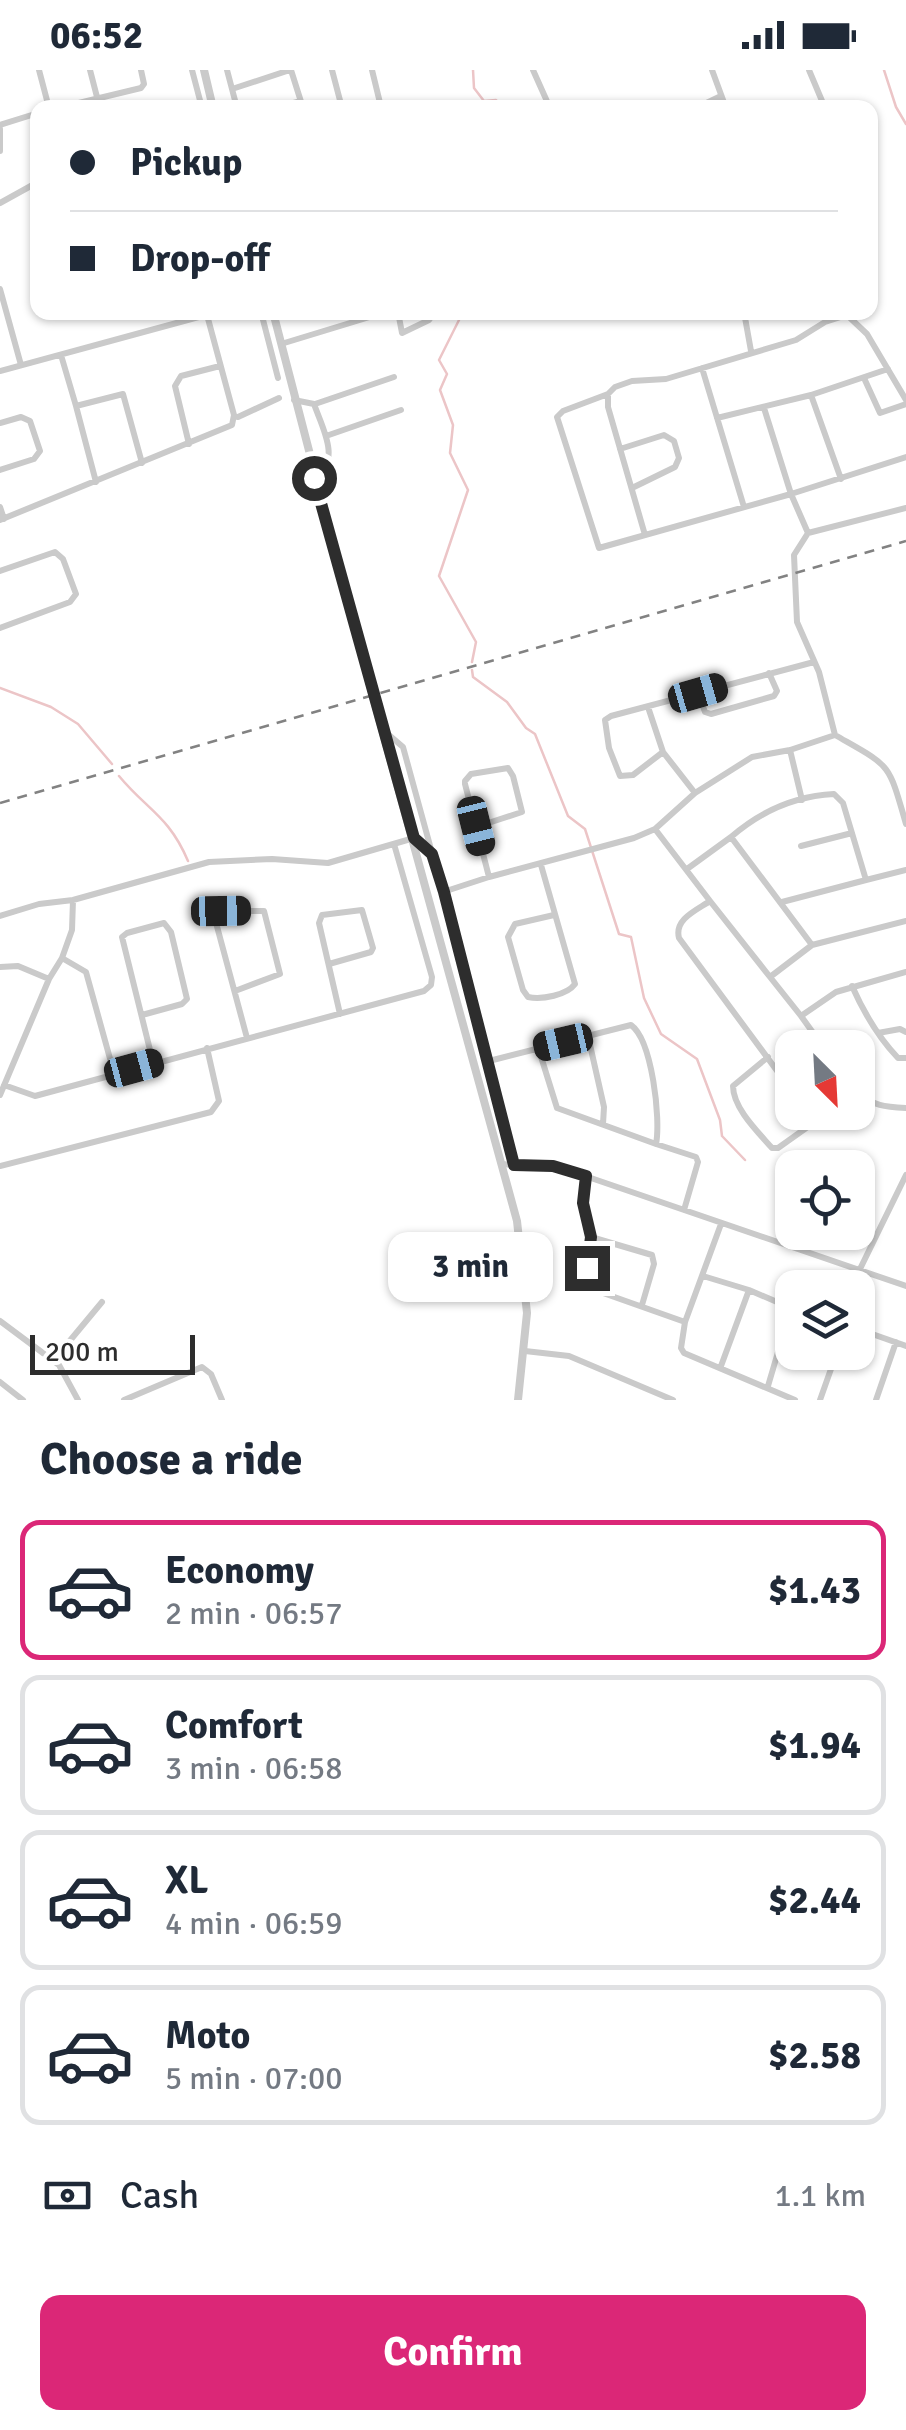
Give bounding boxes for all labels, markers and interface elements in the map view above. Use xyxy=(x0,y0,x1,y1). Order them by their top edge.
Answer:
text: 06:52 xyxy=(50,12,143,59)
text: Pickup xyxy=(130,139,242,186)
text: Drop-off xyxy=(130,235,270,282)
route start xyxy=(292,456,337,501)
car xyxy=(665,670,731,716)
car xyxy=(454,793,498,859)
car xyxy=(191,895,251,927)
car xyxy=(530,1021,596,1063)
north arrow xyxy=(775,1030,875,1130)
map controls xyxy=(775,1030,875,1370)
car xyxy=(101,1046,167,1090)
button: locate xyxy=(775,1150,875,1250)
callout: 3 min xyxy=(387,1233,552,1303)
route end xyxy=(565,1246,610,1291)
text: 3 min xyxy=(432,1247,509,1286)
button: layers xyxy=(775,1270,875,1370)
scale bar xyxy=(30,1330,195,1374)
text: 200 m xyxy=(45,1335,119,1369)
text: Choose a ride xyxy=(40,1432,303,1487)
icon: car xyxy=(45,1545,135,1635)
text: Economy xyxy=(165,1547,314,1594)
text: $1.43 xyxy=(768,1567,861,1614)
text: 2 min · 06:57 xyxy=(165,1594,343,1633)
icon: car xyxy=(45,1700,135,1790)
text: Comfort xyxy=(165,1702,303,1749)
text: $1.94 xyxy=(768,1722,861,1769)
text: 3 min · 06:58 xyxy=(165,1749,343,1788)
icon: car xyxy=(45,1855,135,1945)
text: XL xyxy=(165,1857,208,1904)
text: $2.44 xyxy=(768,1877,861,1924)
text: 4 min · 06:59 xyxy=(165,1904,343,1943)
icon: car xyxy=(45,2010,135,2100)
text: Moto xyxy=(165,2012,250,2059)
text: $2.58 xyxy=(768,2032,861,2079)
text: 5 min · 07:00 xyxy=(165,2059,343,2098)
icon: cash xyxy=(40,2168,95,2223)
text: Cash xyxy=(120,2172,199,2219)
text: 1.1 km xyxy=(774,2176,866,2215)
button: Confirm xyxy=(40,2295,866,2410)

